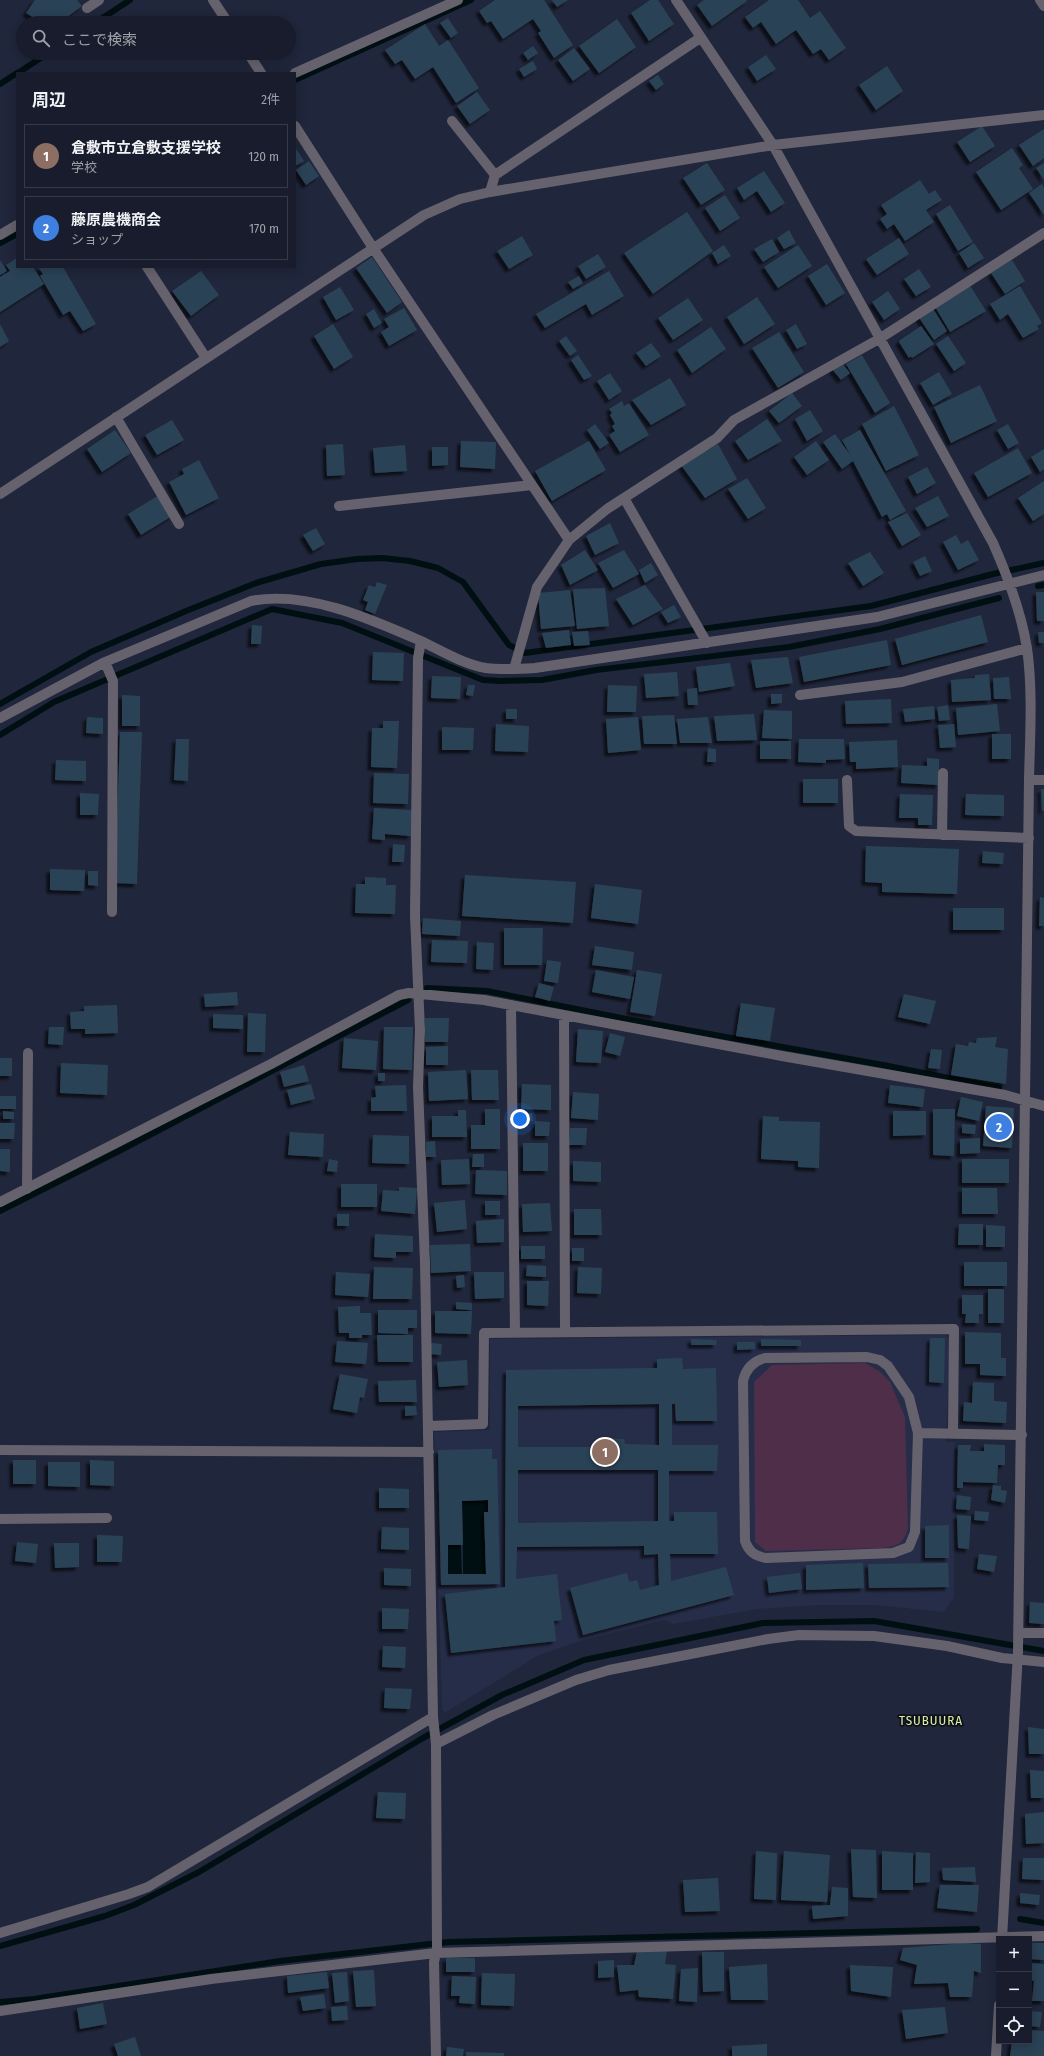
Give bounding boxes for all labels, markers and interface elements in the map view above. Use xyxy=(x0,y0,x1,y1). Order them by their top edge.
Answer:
search box xyxy=(16,16,296,60)
icon: search xyxy=(30,27,52,49)
text: ここで検索 xyxy=(62,31,137,49)
text: 周辺 xyxy=(32,90,66,111)
text: 2件 xyxy=(261,92,280,107)
text: 倉敷市立倉敷支援学校 xyxy=(71,139,221,157)
text: 1 xyxy=(43,149,49,164)
text: 120 m xyxy=(248,149,279,164)
text: 学校 xyxy=(71,160,97,175)
text: 藤原農機商会 xyxy=(71,211,161,229)
text: 2 xyxy=(43,221,49,236)
text: 170 m xyxy=(249,221,279,236)
text: ショップ xyxy=(71,232,123,247)
your location xyxy=(510,1109,530,1129)
pin: 2 xyxy=(986,1112,1012,1142)
pin: 1 xyxy=(592,1437,618,1467)
district label: TSUBUURA xyxy=(899,1713,963,1728)
map controls xyxy=(996,1936,1032,2044)
button: + xyxy=(996,1936,1032,1972)
button: − xyxy=(996,1972,1032,2008)
button: locate xyxy=(996,2008,1032,2044)

